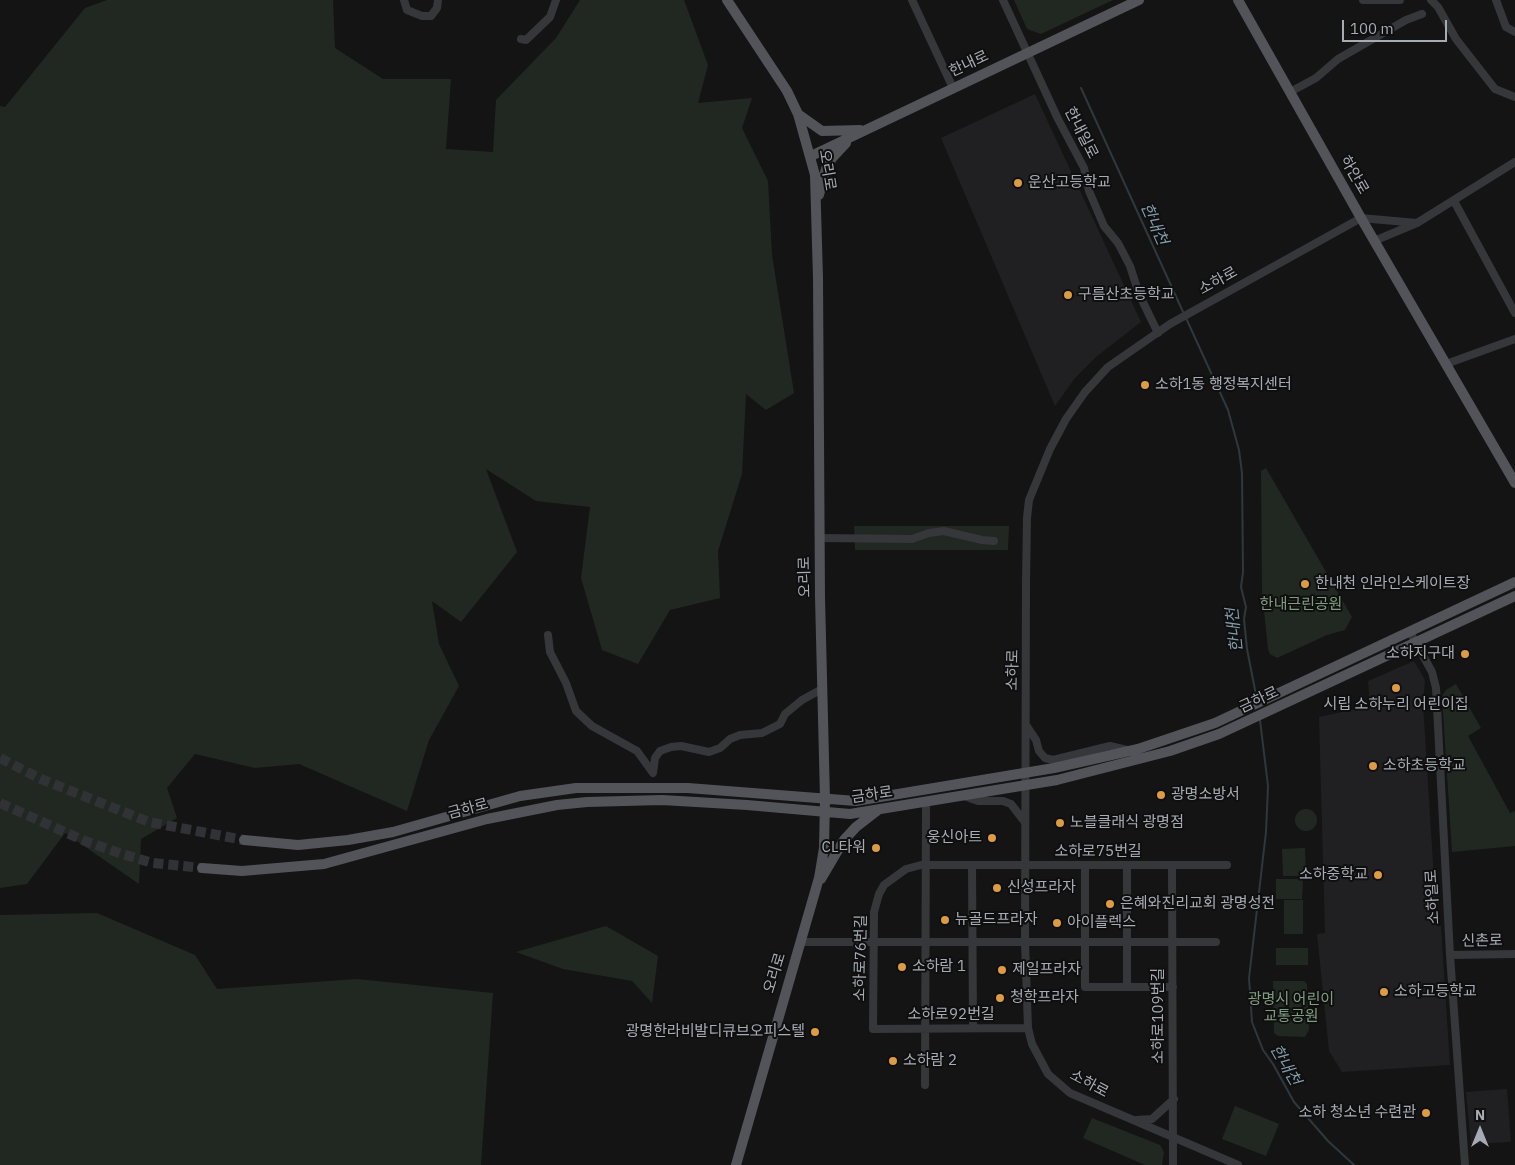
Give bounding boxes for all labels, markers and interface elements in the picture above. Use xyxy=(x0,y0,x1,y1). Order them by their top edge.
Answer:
scale bar xyxy=(1345,10,1450,42)
text: 100 m xyxy=(1350,19,1394,38)
street label: 한내로 xyxy=(946,47,992,81)
street label: 한내일로 xyxy=(1060,104,1102,162)
street label: 오리로 xyxy=(815,148,839,192)
street label: 하안로 xyxy=(1336,153,1372,197)
place label: 운산고등학교 xyxy=(1028,174,1111,192)
marker: 운산고등학교 xyxy=(1012,177,1024,189)
water label: 한내천 xyxy=(1136,200,1172,248)
street label: 소하로 xyxy=(1196,263,1240,299)
place label: 구름산초등학교 xyxy=(1078,286,1175,304)
marker: 구름산초등학교 xyxy=(1062,289,1074,301)
place label: 소하1동 행정복지센터 xyxy=(1155,376,1292,394)
marker: 소하1동 행정복지센터 xyxy=(1139,379,1151,391)
street label: 오리로 xyxy=(796,556,814,598)
place label: 한내천 인라인스케이트장 xyxy=(1315,575,1470,593)
marker: 한내천 인라인스케이트장 xyxy=(1299,578,1311,590)
park label: 한내근린공원 xyxy=(1260,596,1342,614)
water label: 한내천 xyxy=(1223,607,1247,653)
place label: 소하지구대 xyxy=(1386,645,1455,663)
marker: 소하지구대 xyxy=(1459,648,1471,660)
street label: 소하로 xyxy=(1004,649,1022,691)
marker: 시립 소하누리 어린이집 xyxy=(1390,682,1402,694)
street label: 금하로 xyxy=(1236,683,1282,717)
place label: 시립 소하누리 어린이집 xyxy=(1323,696,1469,714)
place label: 소하초등학교 xyxy=(1383,757,1466,775)
marker: 소하초등학교 xyxy=(1367,760,1379,772)
street label: 금하로 xyxy=(850,783,894,807)
place label: 광명소방서 xyxy=(1171,786,1240,804)
marker: 광명소방서 xyxy=(1155,789,1167,801)
street label: 금하로 xyxy=(446,795,490,823)
place label: 노블클래식 광명점 xyxy=(1070,814,1184,832)
marker: 노블클래식 광명점 xyxy=(1054,817,1066,829)
place label: 웅신아트 xyxy=(927,829,982,847)
marker: 웅신아트 xyxy=(986,832,998,844)
place label: CL타워 xyxy=(822,839,866,857)
marker: CL타워 xyxy=(870,842,882,854)
street label: 소하로75번길 xyxy=(1055,843,1141,861)
place label: 소하중학교 xyxy=(1299,866,1368,884)
marker: 소하중학교 xyxy=(1372,869,1384,881)
street label: 소하일로 xyxy=(1423,869,1443,925)
place label: 신성프라자 xyxy=(1007,879,1076,897)
marker: 신성프라자 xyxy=(991,882,1003,894)
place label: 은혜와진리교회 광명성전 xyxy=(1120,895,1275,913)
marker: 은혜와진리교회 광명성전 xyxy=(1104,898,1116,910)
place label: 뉴골드프라자 xyxy=(955,911,1038,929)
street label: 소하로76번길 xyxy=(851,914,871,1002)
marker: 뉴골드프라자 xyxy=(939,914,951,926)
place label: 아이플렉스 xyxy=(1067,914,1136,932)
marker: 아이플렉스 xyxy=(1051,917,1063,929)
street label: 신촌로 xyxy=(1461,932,1503,950)
street label: 오리로 xyxy=(760,951,790,995)
place label: 소하람 1 xyxy=(912,958,966,976)
marker: 소하람 1 xyxy=(896,961,908,973)
place label: 제일프라자 xyxy=(1012,961,1081,979)
marker: 제일프라자 xyxy=(996,964,1008,976)
street label: 소하로109번길 xyxy=(1150,968,1168,1064)
place label: 소하고등학교 xyxy=(1394,983,1477,1001)
marker: 소하고등학교 xyxy=(1378,986,1390,998)
place label: 청학프라자 xyxy=(1010,989,1079,1007)
park label: 광명시 어린이 교통공원 xyxy=(1248,991,1334,1026)
marker: 청학프라자 xyxy=(994,992,1006,1004)
street label: 소하로92번길 xyxy=(908,1006,994,1024)
place label: 광명한라비발디큐브오피스텔 xyxy=(626,1023,805,1041)
marker: 광명한라비발디큐브오피스텔 xyxy=(809,1026,821,1038)
water label: 한내천 xyxy=(1266,1041,1304,1089)
place label: 소하람 2 xyxy=(903,1052,957,1070)
marker: 소하람 2 xyxy=(887,1055,899,1067)
street label: 소하로 xyxy=(1066,1066,1112,1102)
place label: 소하 청소년 수련관 xyxy=(1299,1104,1416,1122)
north arrow xyxy=(1455,1105,1505,1155)
text: N xyxy=(1475,1106,1485,1124)
marker: 소하 청소년 수련관 xyxy=(1420,1107,1432,1119)

